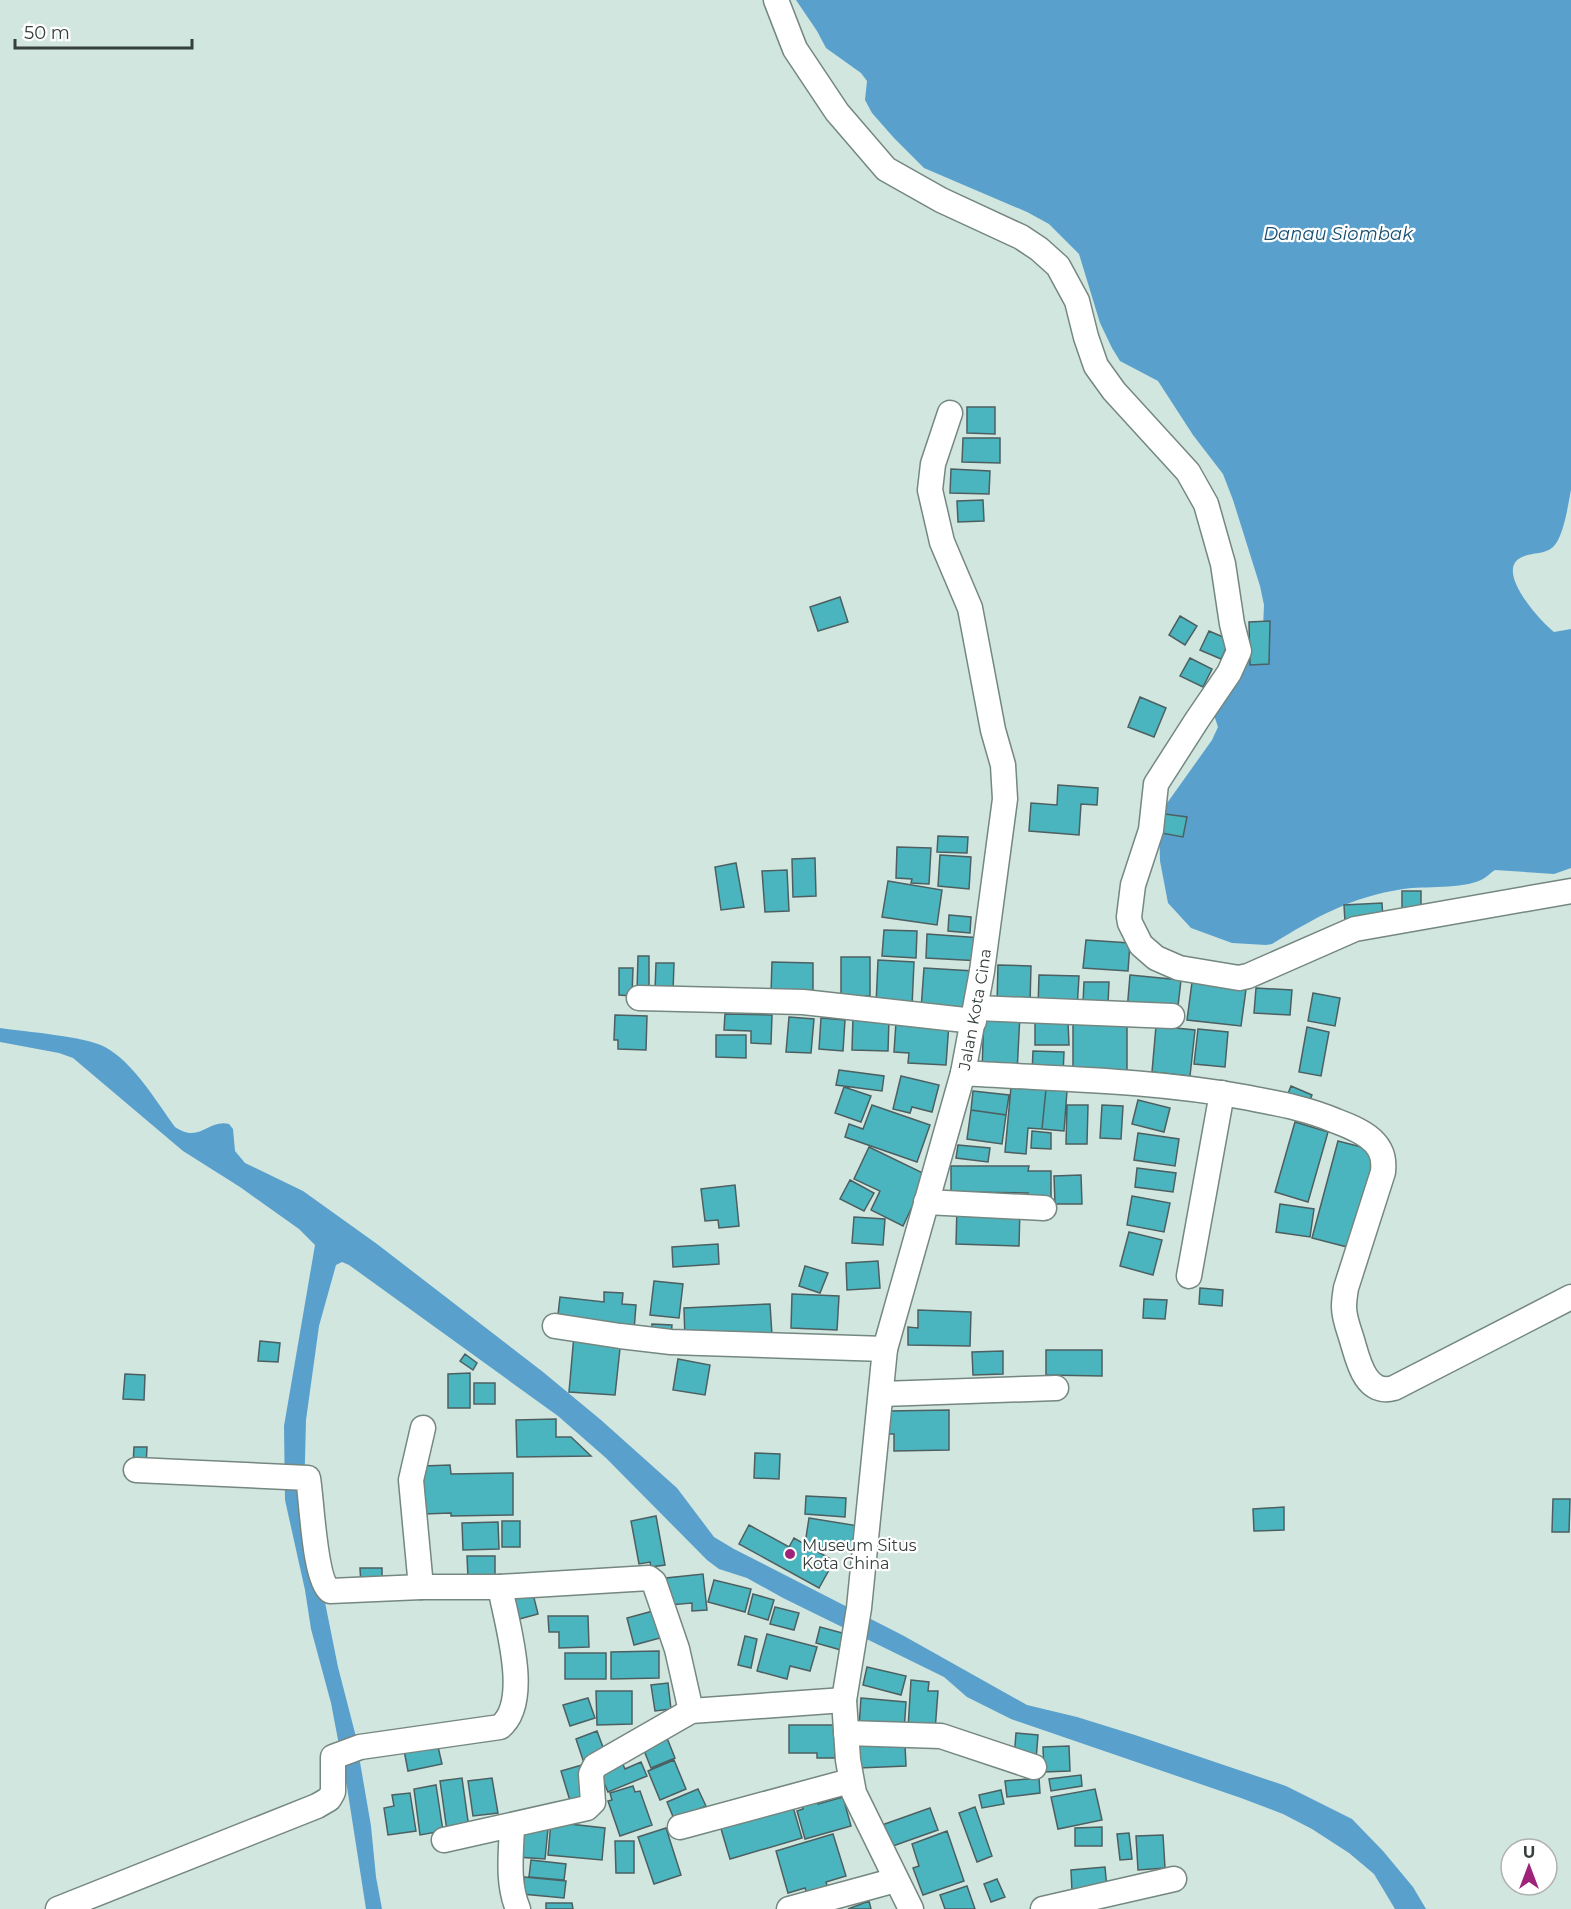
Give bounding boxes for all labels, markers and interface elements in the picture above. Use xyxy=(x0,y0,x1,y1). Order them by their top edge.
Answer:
scale bar xyxy=(15,12,192,50)
text: 50 m xyxy=(24,22,70,44)
water label: Danau Siombak xyxy=(1263,223,1414,245)
street label: Jalan Kota Cina xyxy=(955,947,995,1073)
place label: Museum Situs Kota China xyxy=(802,1536,917,1573)
marker: Museum Situs Kota China xyxy=(783,1547,797,1561)
north arrow xyxy=(1499,1837,1559,1897)
text: U xyxy=(1523,1843,1535,1862)

